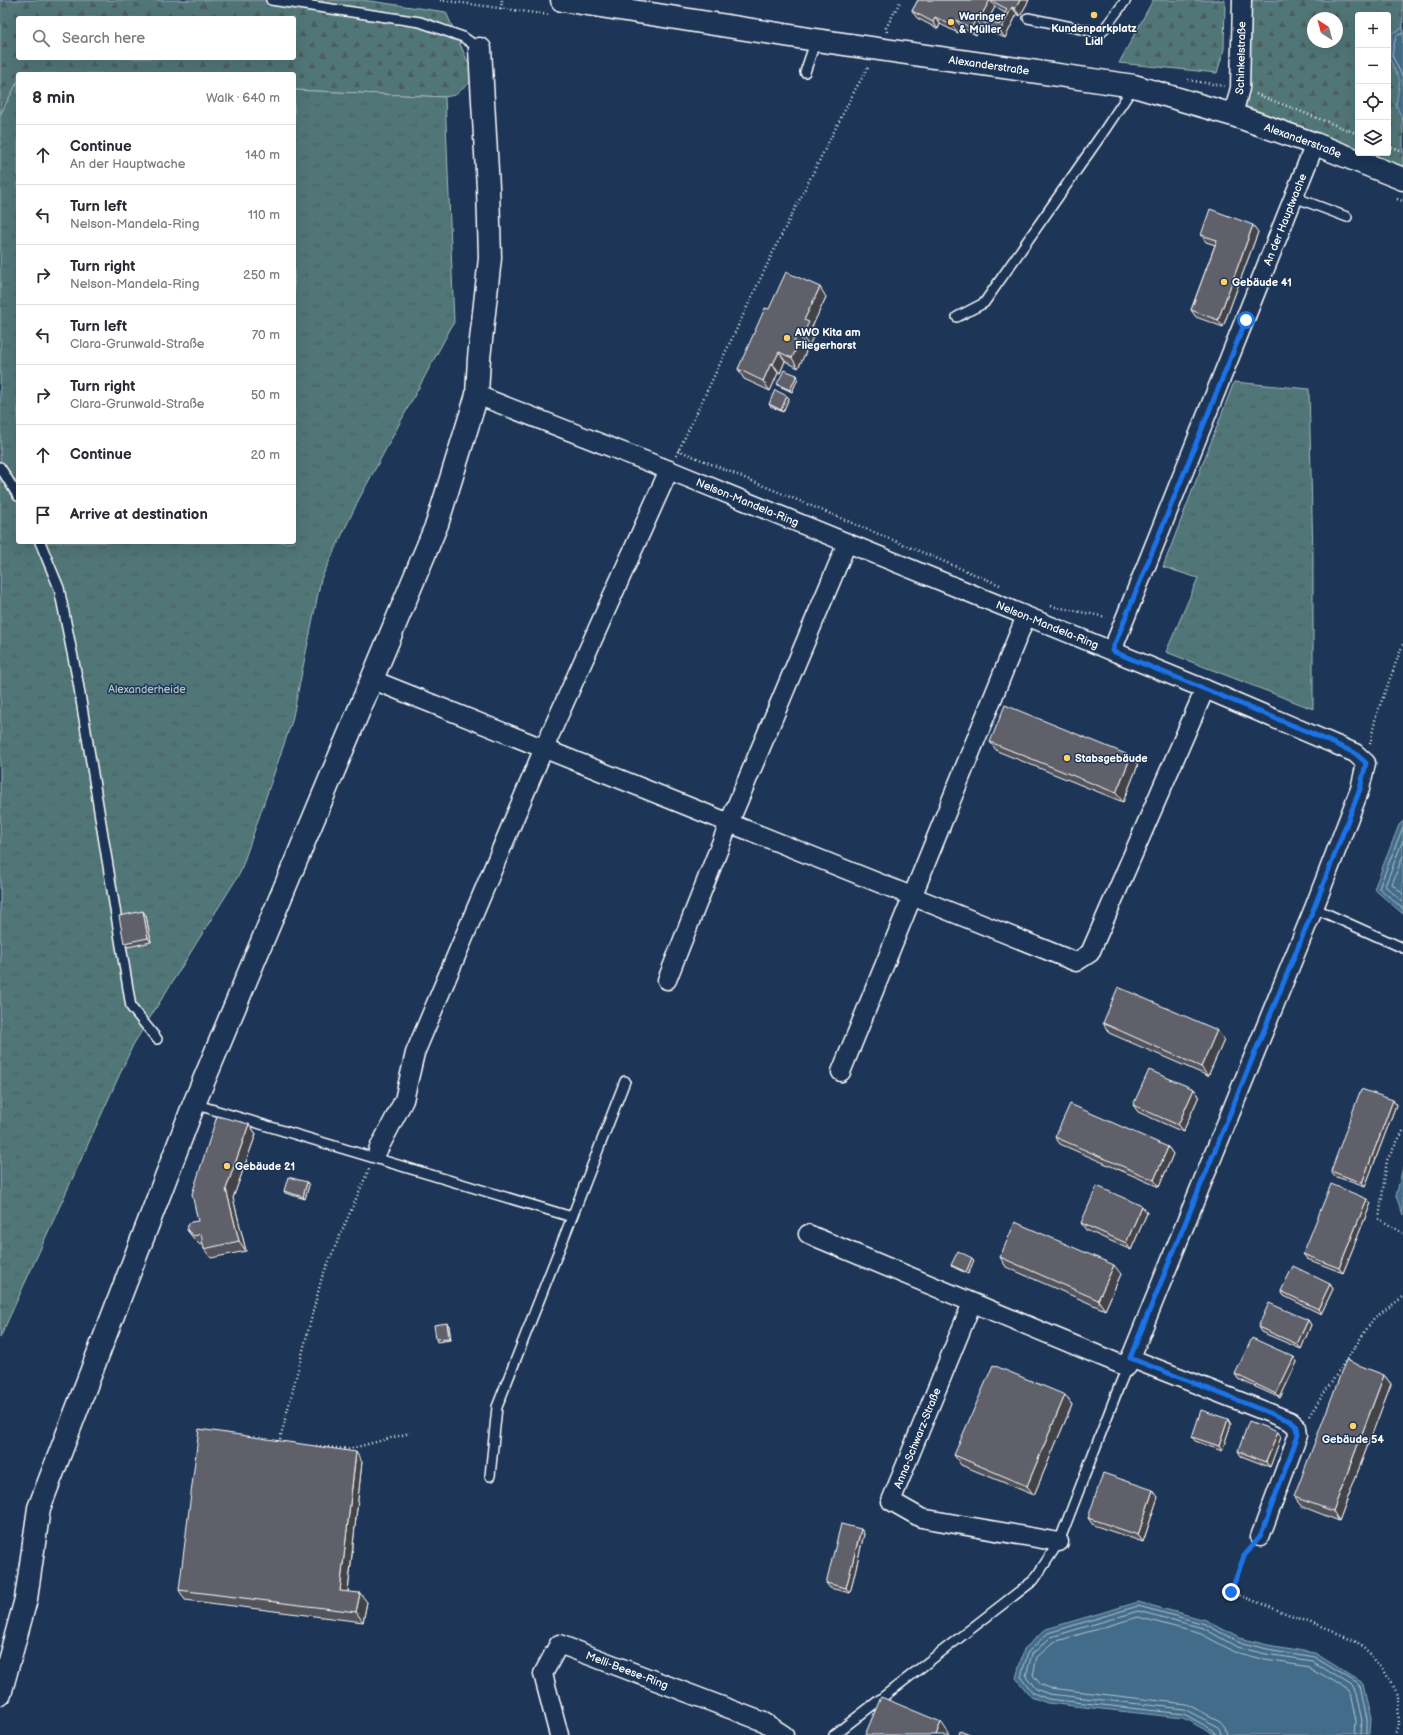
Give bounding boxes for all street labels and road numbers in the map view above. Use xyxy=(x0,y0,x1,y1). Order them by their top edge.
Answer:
street label: Schinkelstraße xyxy=(1233,21,1249,96)
street label: Alexanderstraße xyxy=(948,53,1031,78)
street label: Alexanderstraße xyxy=(1263,121,1344,161)
street label: An der Hauptwache xyxy=(1261,171,1310,267)
street label: Nelson-Mandela-Ring xyxy=(694,476,801,529)
street label: Nelson-Mandela-Ring xyxy=(994,598,1101,652)
street label: Anna-Schwarz-Straße xyxy=(891,1385,944,1490)
street label: Melli-Beese-Ring xyxy=(584,1649,670,1692)

